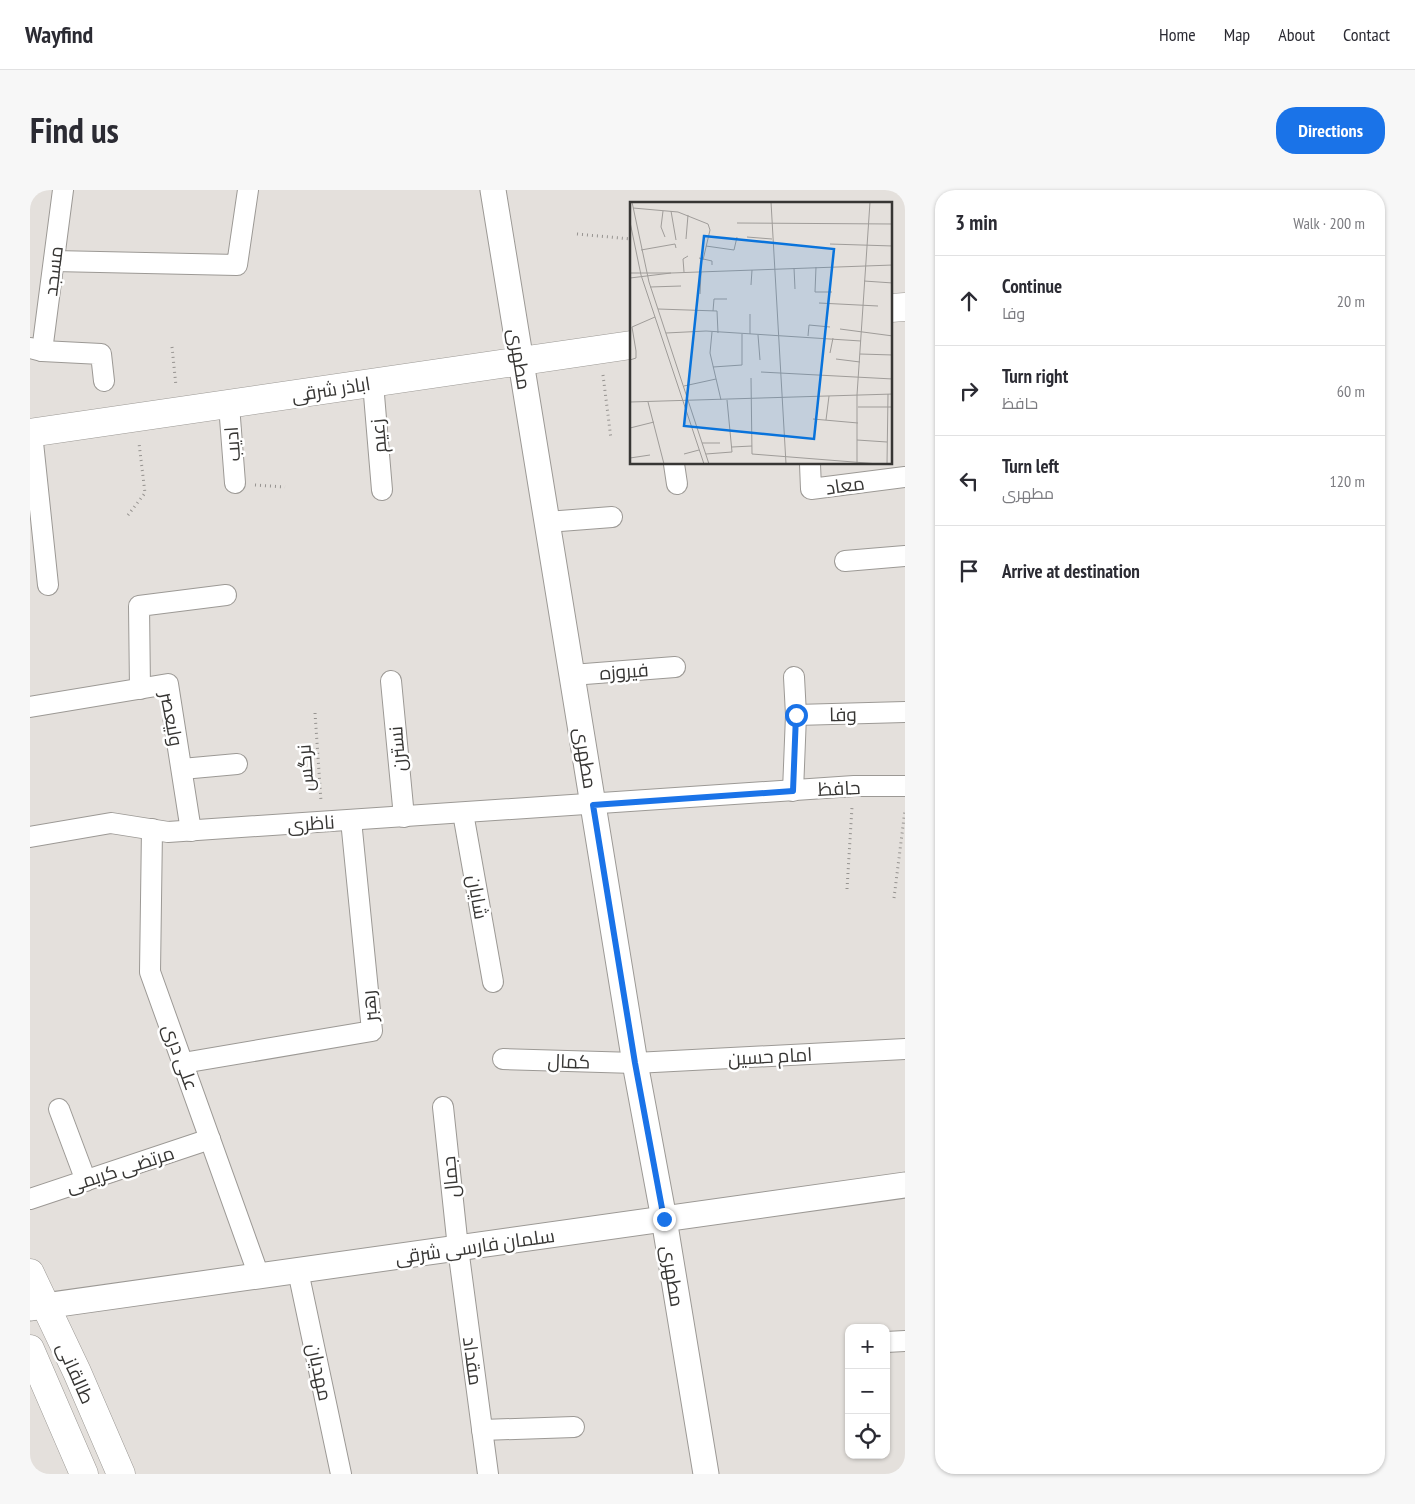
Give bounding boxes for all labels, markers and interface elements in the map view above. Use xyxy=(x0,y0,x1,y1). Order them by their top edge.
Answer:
text: Wayfind xyxy=(25,19,93,50)
text: Home xyxy=(1159,23,1196,46)
text: Map xyxy=(1224,23,1250,46)
text: About xyxy=(1278,23,1315,46)
text: Contact xyxy=(1343,23,1390,46)
text: Find us xyxy=(30,107,119,153)
button: Directions xyxy=(1276,107,1385,154)
inset map xyxy=(630,202,892,465)
text: 3 min xyxy=(955,209,997,236)
text: Walk · 200 m xyxy=(1293,213,1365,233)
street label: مسجد xyxy=(38,245,68,297)
text: Continue xyxy=(1002,274,1062,298)
icon: ahead xyxy=(955,287,983,315)
text: 20 m xyxy=(1337,291,1365,311)
text: وفا xyxy=(1002,303,1025,323)
street label: مطهری xyxy=(503,327,537,391)
text: Turn right xyxy=(1002,364,1068,388)
street label: اباذر شرقی xyxy=(290,371,372,407)
icon: right xyxy=(955,377,983,405)
text: 60 m xyxy=(1337,381,1365,401)
text: حافظ xyxy=(1002,393,1038,413)
street label: زعیم xyxy=(365,418,393,454)
street label: ادیب xyxy=(219,426,245,462)
text: Turn left xyxy=(1002,454,1059,478)
icon: left xyxy=(955,467,983,495)
street label: معاد xyxy=(824,470,866,500)
text: 120 m xyxy=(1330,471,1365,491)
text: مطهری xyxy=(1002,483,1054,503)
icon: arrive xyxy=(955,557,983,585)
text: Arrive at destination xyxy=(1002,559,1140,583)
street label: فیروزه xyxy=(599,657,649,685)
street label: ولیعصر xyxy=(155,689,189,748)
street label: وفا xyxy=(829,702,857,726)
route start xyxy=(785,704,808,727)
street label: نسترن xyxy=(383,725,411,773)
street label: مطهری xyxy=(569,726,603,790)
street label: نرگس xyxy=(291,744,319,792)
street label: حافظ xyxy=(817,775,861,801)
street label: ناظری xyxy=(286,809,336,837)
street label: شایان xyxy=(462,873,494,921)
street label: رهبر xyxy=(356,989,382,1024)
street label: علی دری xyxy=(158,1020,204,1094)
street label: امام حسین xyxy=(727,1042,813,1072)
street label: کمال xyxy=(547,1048,591,1074)
street label: مرتضی کریمی xyxy=(63,1140,177,1198)
street label: جمال xyxy=(436,1155,464,1199)
route end xyxy=(653,1208,676,1231)
street label: سلمان فارسی شرقی xyxy=(394,1223,556,1269)
street label: مطهری xyxy=(656,1244,690,1308)
map controls xyxy=(845,1324,890,1459)
button: + xyxy=(845,1324,890,1369)
street label: مقداد xyxy=(458,1335,488,1387)
street label: طالقانی xyxy=(52,1339,100,1407)
street label: مهدیان xyxy=(302,1341,338,1403)
button: − xyxy=(845,1369,890,1414)
button: locate xyxy=(845,1414,890,1459)

